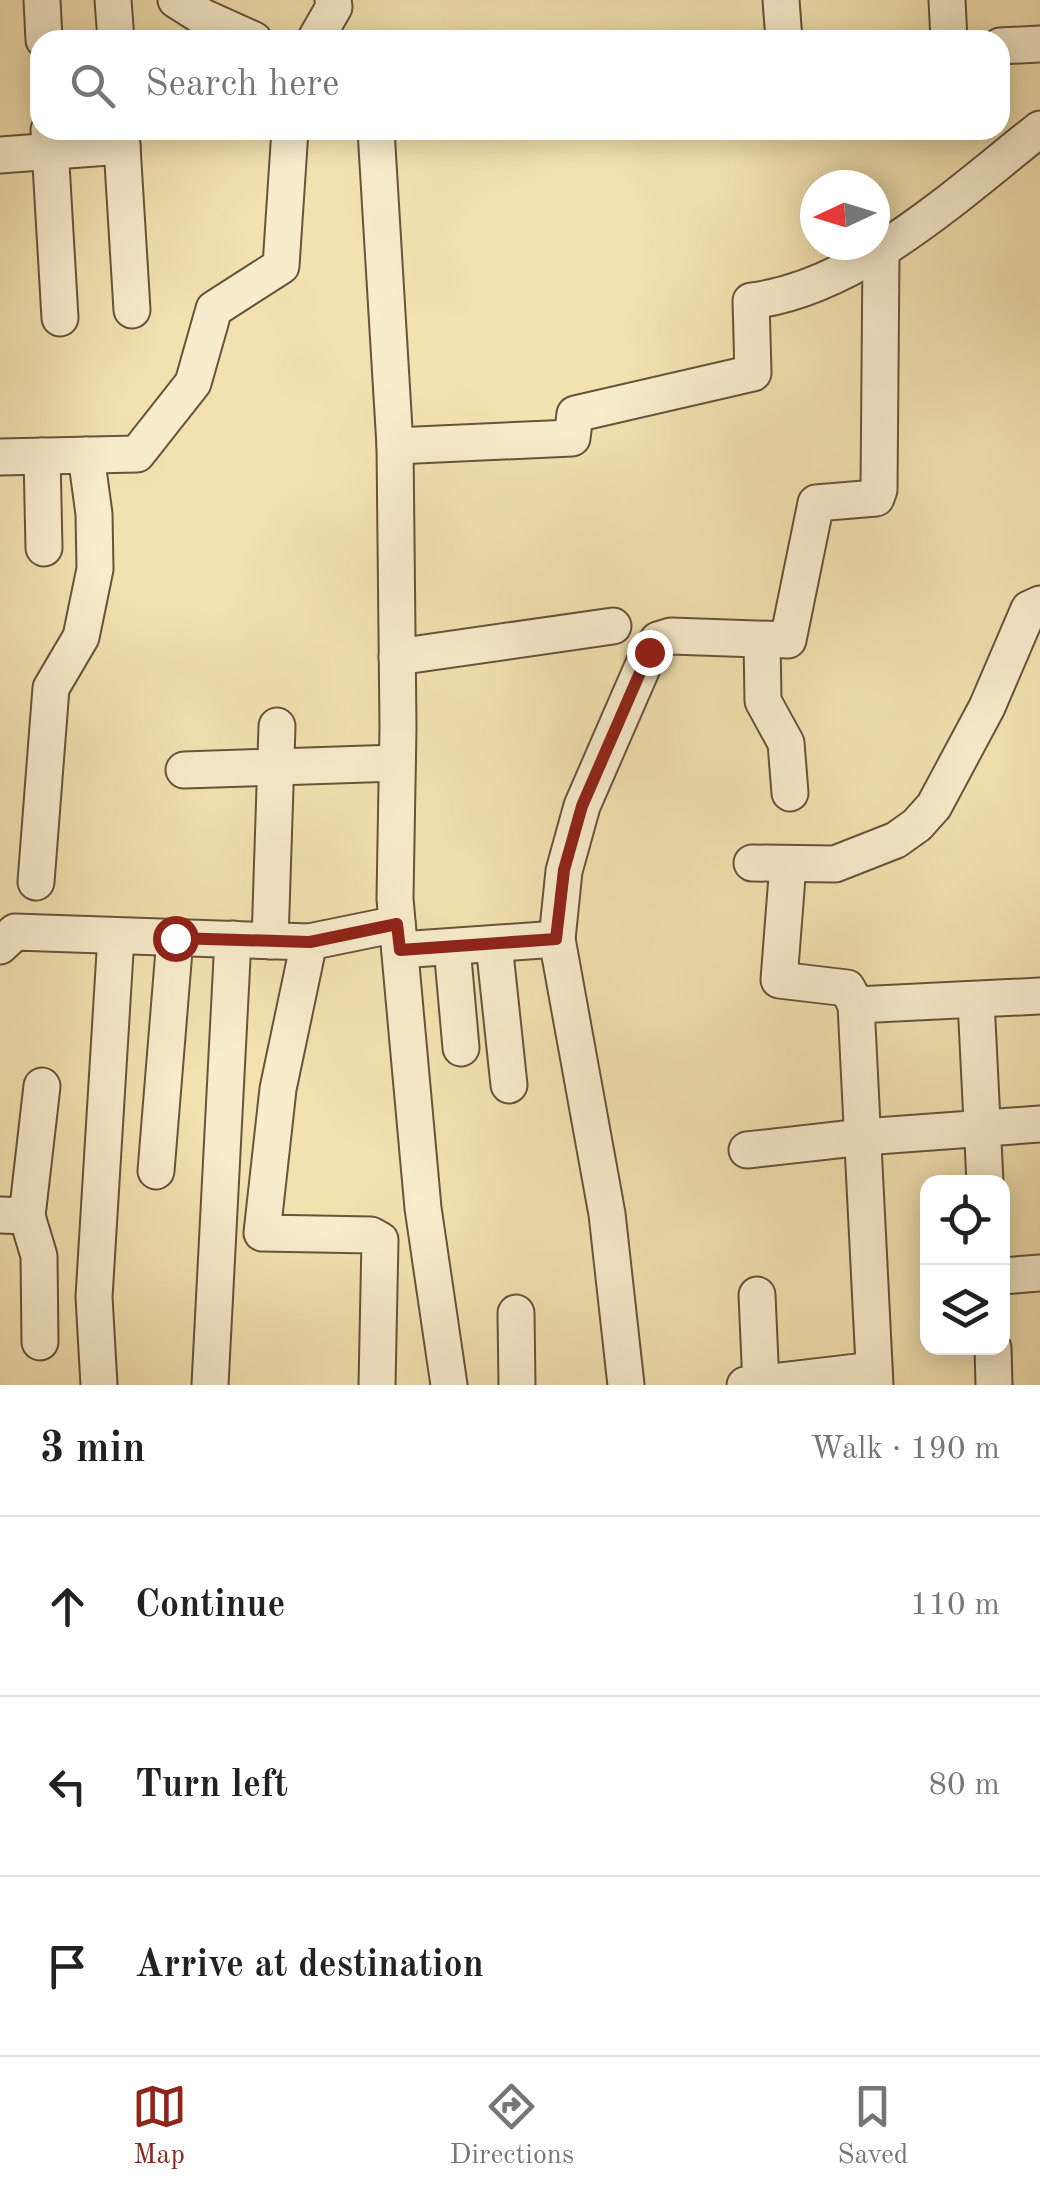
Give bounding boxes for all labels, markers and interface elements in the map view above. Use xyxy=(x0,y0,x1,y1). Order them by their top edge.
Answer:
search box xyxy=(30,30,1010,140)
icon: search xyxy=(65,58,120,113)
text: Search here xyxy=(145,66,340,104)
north arrow xyxy=(800,170,890,260)
route end xyxy=(627,630,673,676)
route start xyxy=(153,916,199,962)
map controls xyxy=(920,1175,1010,1355)
button: locate xyxy=(920,1175,1010,1265)
button: layers xyxy=(920,1265,1010,1355)
text: 3 min xyxy=(40,1429,146,1471)
text: Walk · 190 m xyxy=(810,1434,1000,1466)
icon: ahead xyxy=(40,1579,95,1634)
text: Continue xyxy=(135,1587,285,1625)
text: 110 m xyxy=(910,1590,1000,1622)
icon: left xyxy=(40,1759,95,1814)
text: Turn left xyxy=(135,1767,288,1805)
text: 80 m xyxy=(929,1770,1000,1802)
icon: arrive xyxy=(40,1939,95,1994)
text: Arrive at destination xyxy=(135,1947,484,1985)
tab: Map xyxy=(132,2079,187,2174)
tab: Directions xyxy=(450,2079,574,2174)
tab: Saved xyxy=(837,2079,908,2174)

